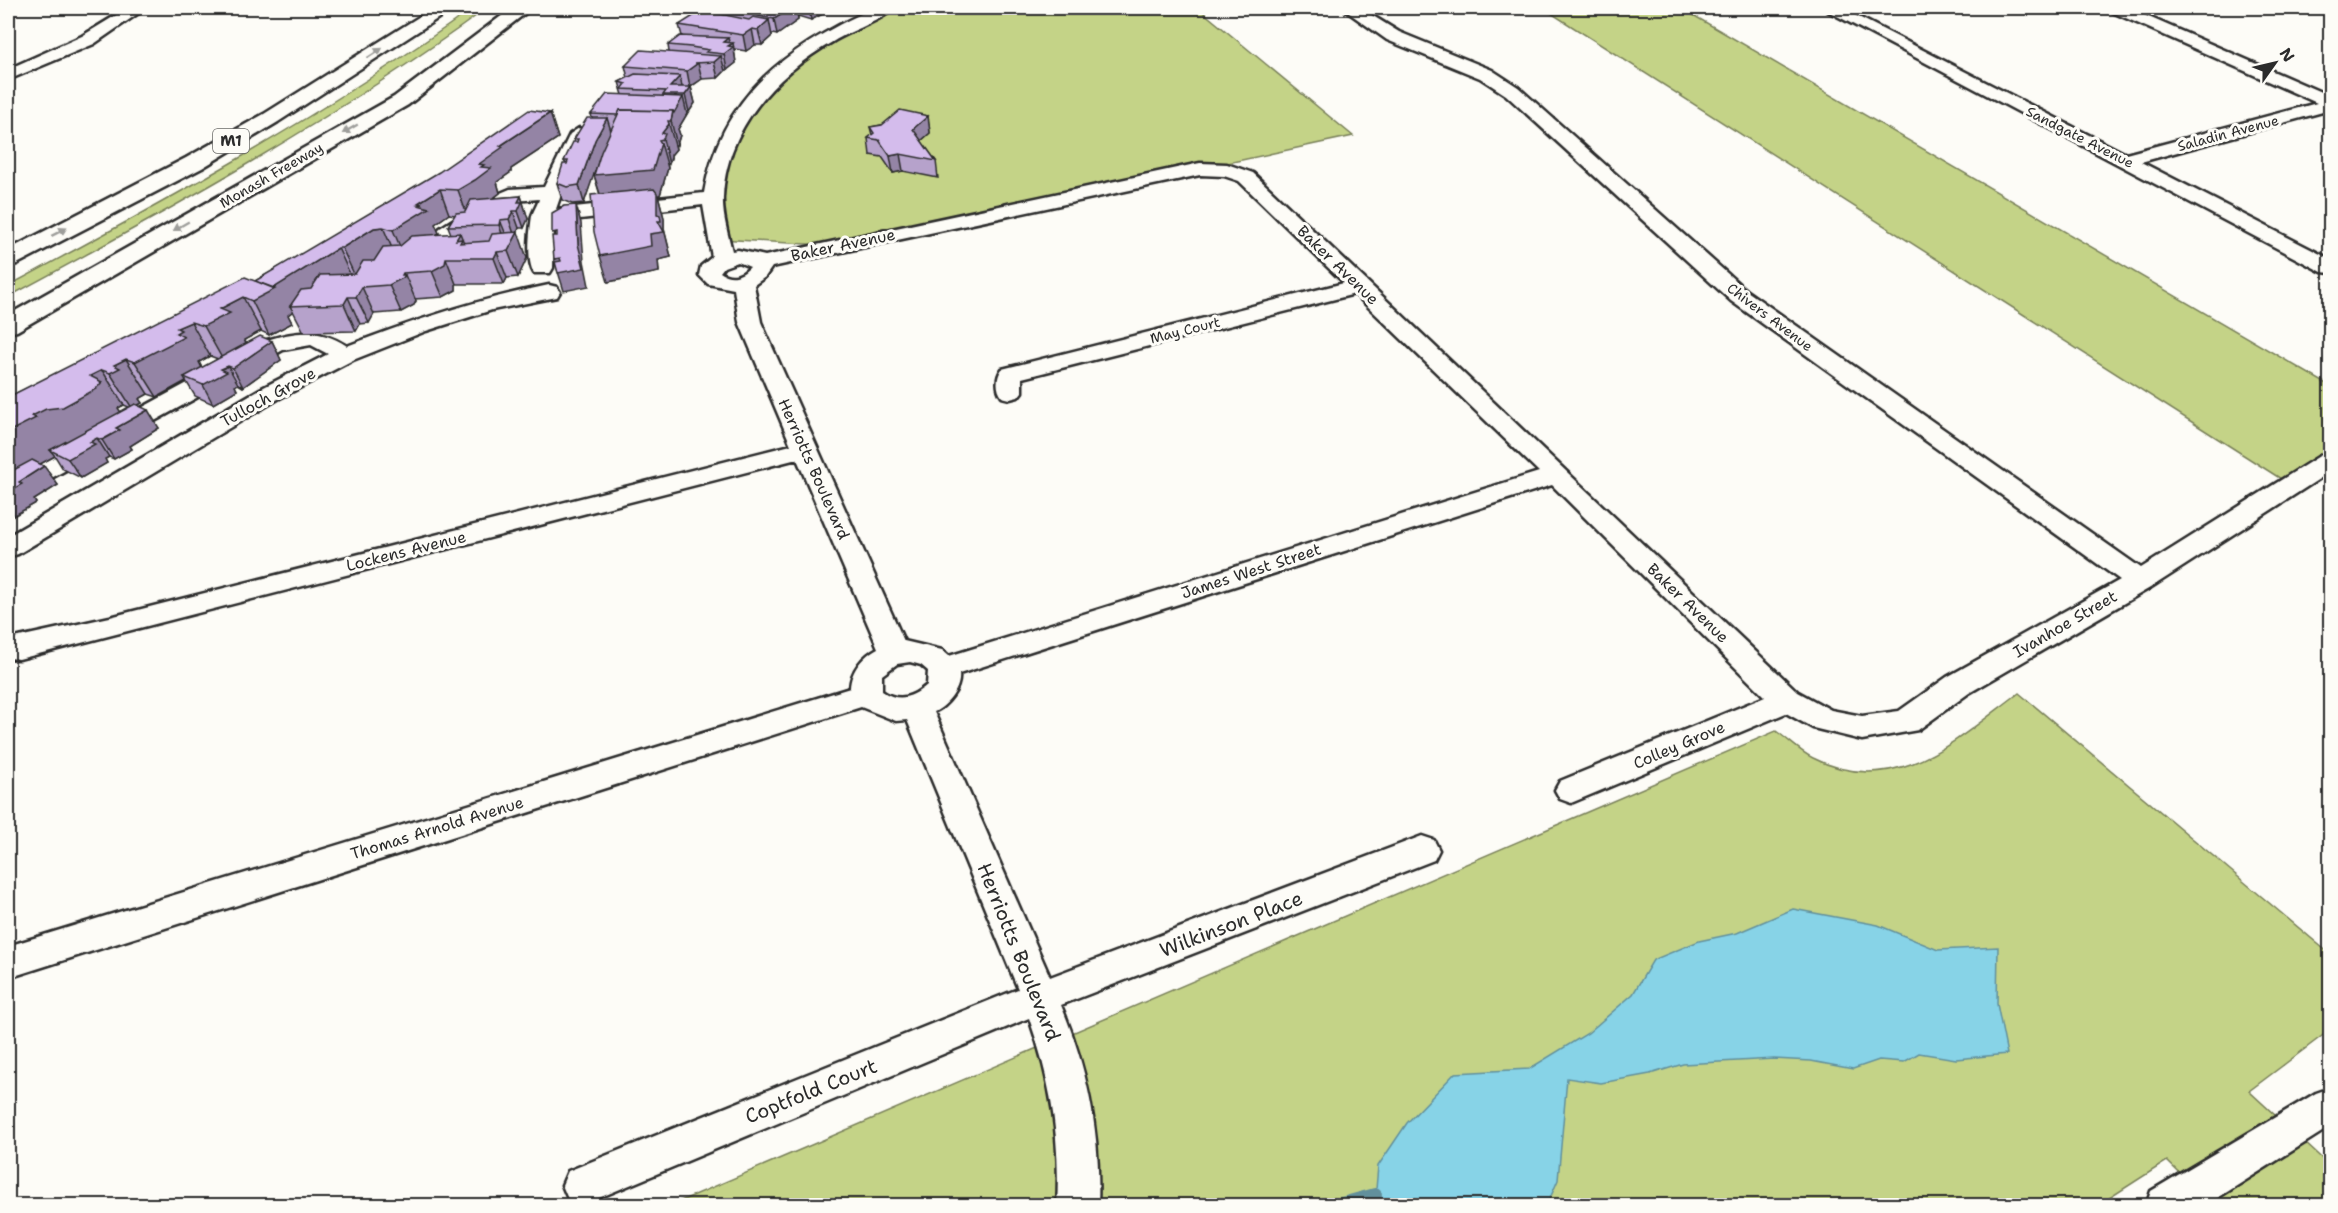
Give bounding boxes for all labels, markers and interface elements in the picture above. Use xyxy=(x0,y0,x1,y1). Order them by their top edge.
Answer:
north arrow xyxy=(2245,33,2305,93)
text: N xyxy=(2275,44,2299,66)
one-way arrow xyxy=(367,48,383,59)
street label: Sandgate Avenue xyxy=(2023,102,2137,172)
street label: Saladin Avenue xyxy=(2175,111,2281,155)
one-way arrow xyxy=(342,124,359,134)
road number: M1 xyxy=(213,129,249,153)
street label: Monash Freeway xyxy=(216,138,326,212)
one-way arrow xyxy=(172,221,189,231)
street label: Baker Avenue xyxy=(1293,221,1383,309)
street label: Baker Avenue xyxy=(789,224,897,266)
one-way arrow xyxy=(51,227,68,237)
street label: Chivers Avenue xyxy=(1724,279,1817,355)
street label: May Court xyxy=(1148,313,1222,347)
street label: Tulloch Grove xyxy=(217,362,319,432)
street label: Herriotts Boulevard xyxy=(773,395,855,543)
street label: Lockens Avenue xyxy=(344,526,468,576)
street label: James West Street xyxy=(1178,538,1324,604)
street label: Baker Avenue xyxy=(1643,559,1733,647)
street label: Ivanhoe Street xyxy=(2009,586,2121,662)
street label: Colley Grove xyxy=(1630,716,1728,774)
street label: Thomas Arnold Avenue xyxy=(348,792,526,864)
street label: Herriotts Boulevard xyxy=(971,859,1067,1045)
street label: Wilkinson Place xyxy=(1156,885,1306,963)
street label: Coptfold Court xyxy=(741,1053,881,1129)

